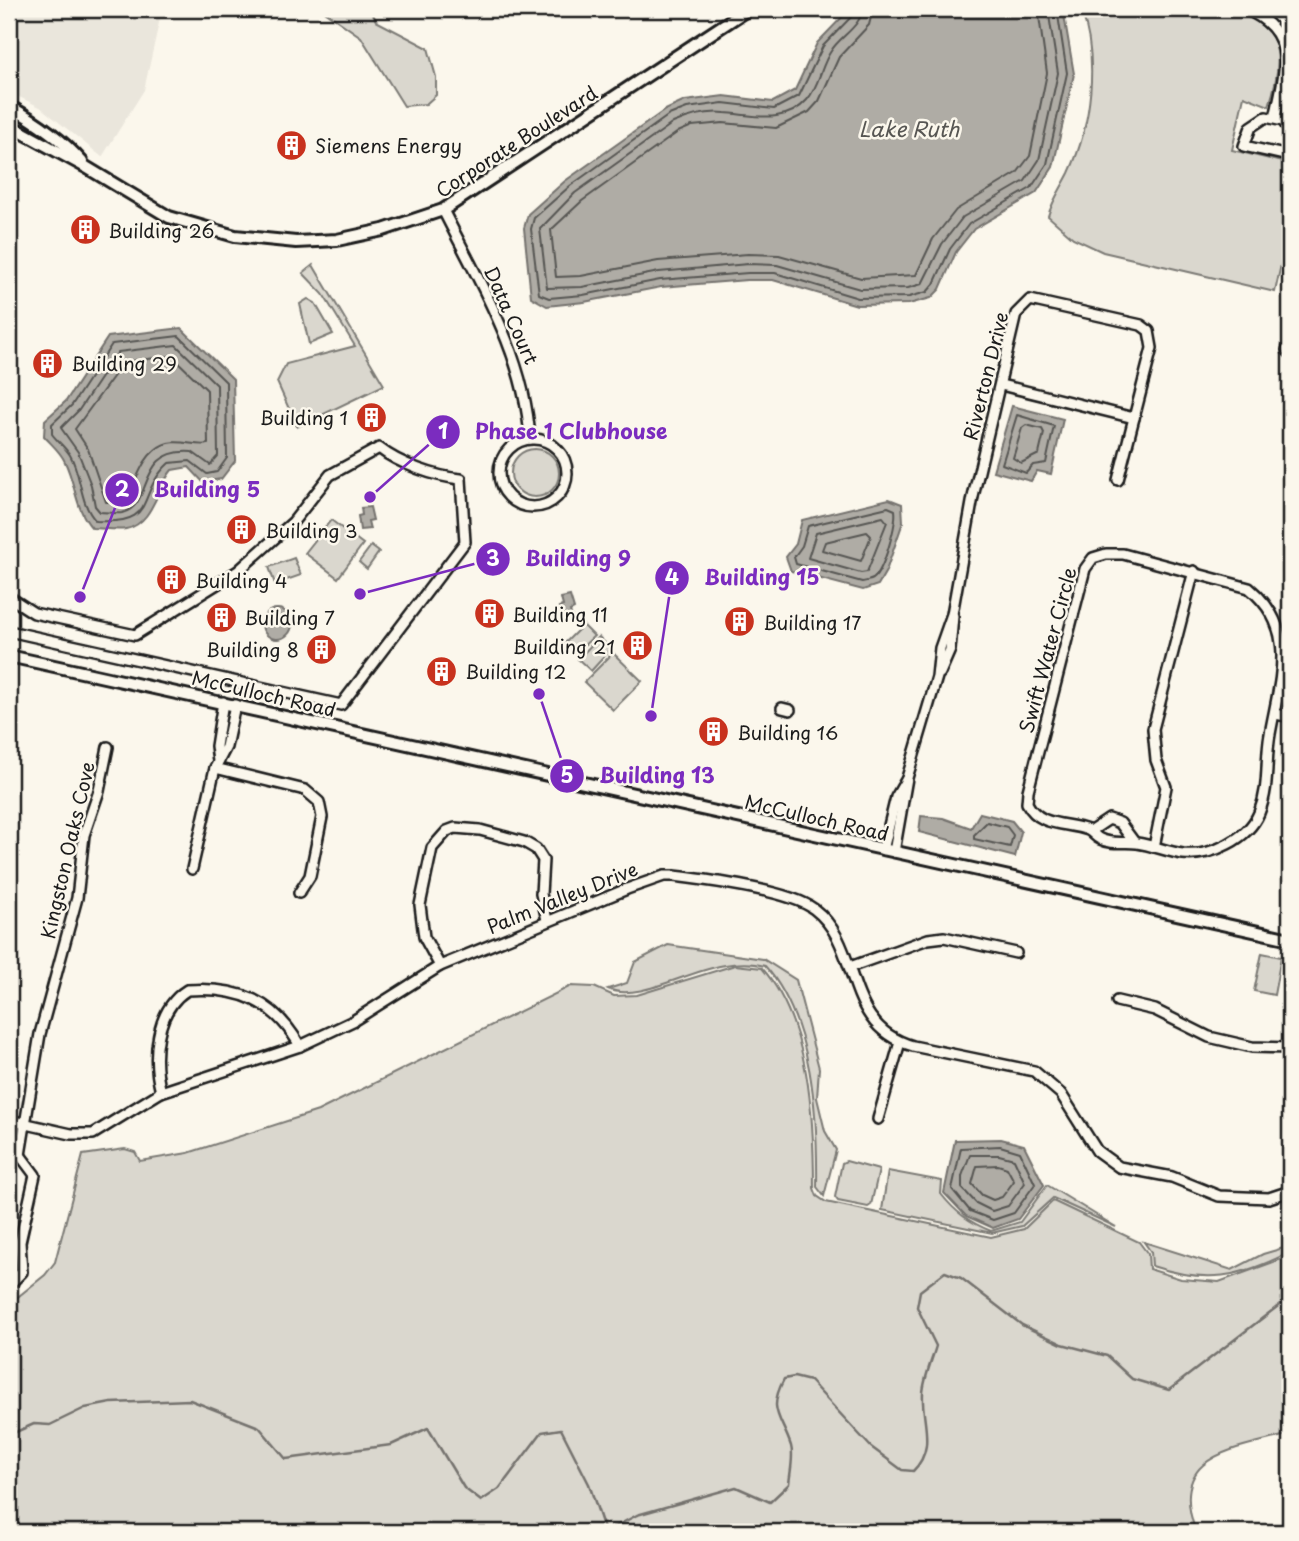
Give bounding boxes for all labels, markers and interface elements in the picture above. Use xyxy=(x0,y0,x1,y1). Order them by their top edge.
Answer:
street label: Corporate Boulevard xyxy=(430,78,603,204)
water label: Lake Ruth xyxy=(859,112,960,144)
building icon: Siemens Energy xyxy=(275,128,309,162)
place label: Siemens Energy xyxy=(315,131,462,159)
building icon: Building 26 xyxy=(68,213,102,247)
place label: Building 26 xyxy=(108,216,215,244)
street label: Data Court xyxy=(478,261,546,369)
street label: Riverton Drive xyxy=(955,309,1015,443)
building icon: Building 29 xyxy=(31,346,65,380)
place label: Building 29 xyxy=(71,349,177,377)
building icon: Building 1 xyxy=(354,400,388,434)
place label: Building 1 xyxy=(260,403,348,431)
callout: Phase 1 Clubhouse xyxy=(425,411,682,453)
text: 1 xyxy=(438,414,448,446)
text: Phase 1 Clubhouse xyxy=(475,414,667,446)
callout: Building 5 xyxy=(105,469,274,511)
text: 2 xyxy=(115,472,130,504)
text: Building 5 xyxy=(154,472,260,504)
building icon: Building 3 xyxy=(225,513,259,547)
place label: Building 3 xyxy=(265,516,357,544)
callout: Building 9 xyxy=(476,538,644,580)
text: 3 xyxy=(486,541,500,573)
text: Building 9 xyxy=(525,541,631,573)
callout: Building 15 xyxy=(655,557,835,599)
text: 4 xyxy=(665,560,679,592)
text: Building 15 xyxy=(704,560,820,592)
building icon: Building 4 xyxy=(155,563,189,597)
street label: Swift Water Circle xyxy=(1011,564,1083,736)
place label: Building 4 xyxy=(195,566,288,594)
building icon: Building 11 xyxy=(472,597,506,631)
building icon: Building 7 xyxy=(204,600,238,634)
place label: Building 11 xyxy=(512,600,608,628)
place label: Building 7 xyxy=(244,603,335,631)
building icon: Building 17 xyxy=(723,605,757,639)
place label: Building 17 xyxy=(763,608,861,636)
building icon: Building 21 xyxy=(621,629,655,663)
building icon: Building 8 xyxy=(305,632,339,666)
place label: Building 21 xyxy=(513,632,615,660)
place label: Building 8 xyxy=(206,635,299,663)
building icon: Building 12 xyxy=(425,654,459,688)
place label: Building 12 xyxy=(465,657,567,685)
street label: McCulloch Road xyxy=(189,663,339,723)
building icon: Building 16 xyxy=(697,715,731,749)
place label: Building 16 xyxy=(737,718,838,746)
callout: Building 13 xyxy=(549,755,729,797)
text: 5 xyxy=(560,758,574,790)
text: Building 13 xyxy=(599,758,715,790)
street label: Kingston Oaks Cove xyxy=(33,759,101,941)
street label: McCulloch Road xyxy=(742,787,892,847)
street label: Palm Valley Drive xyxy=(483,854,641,940)

